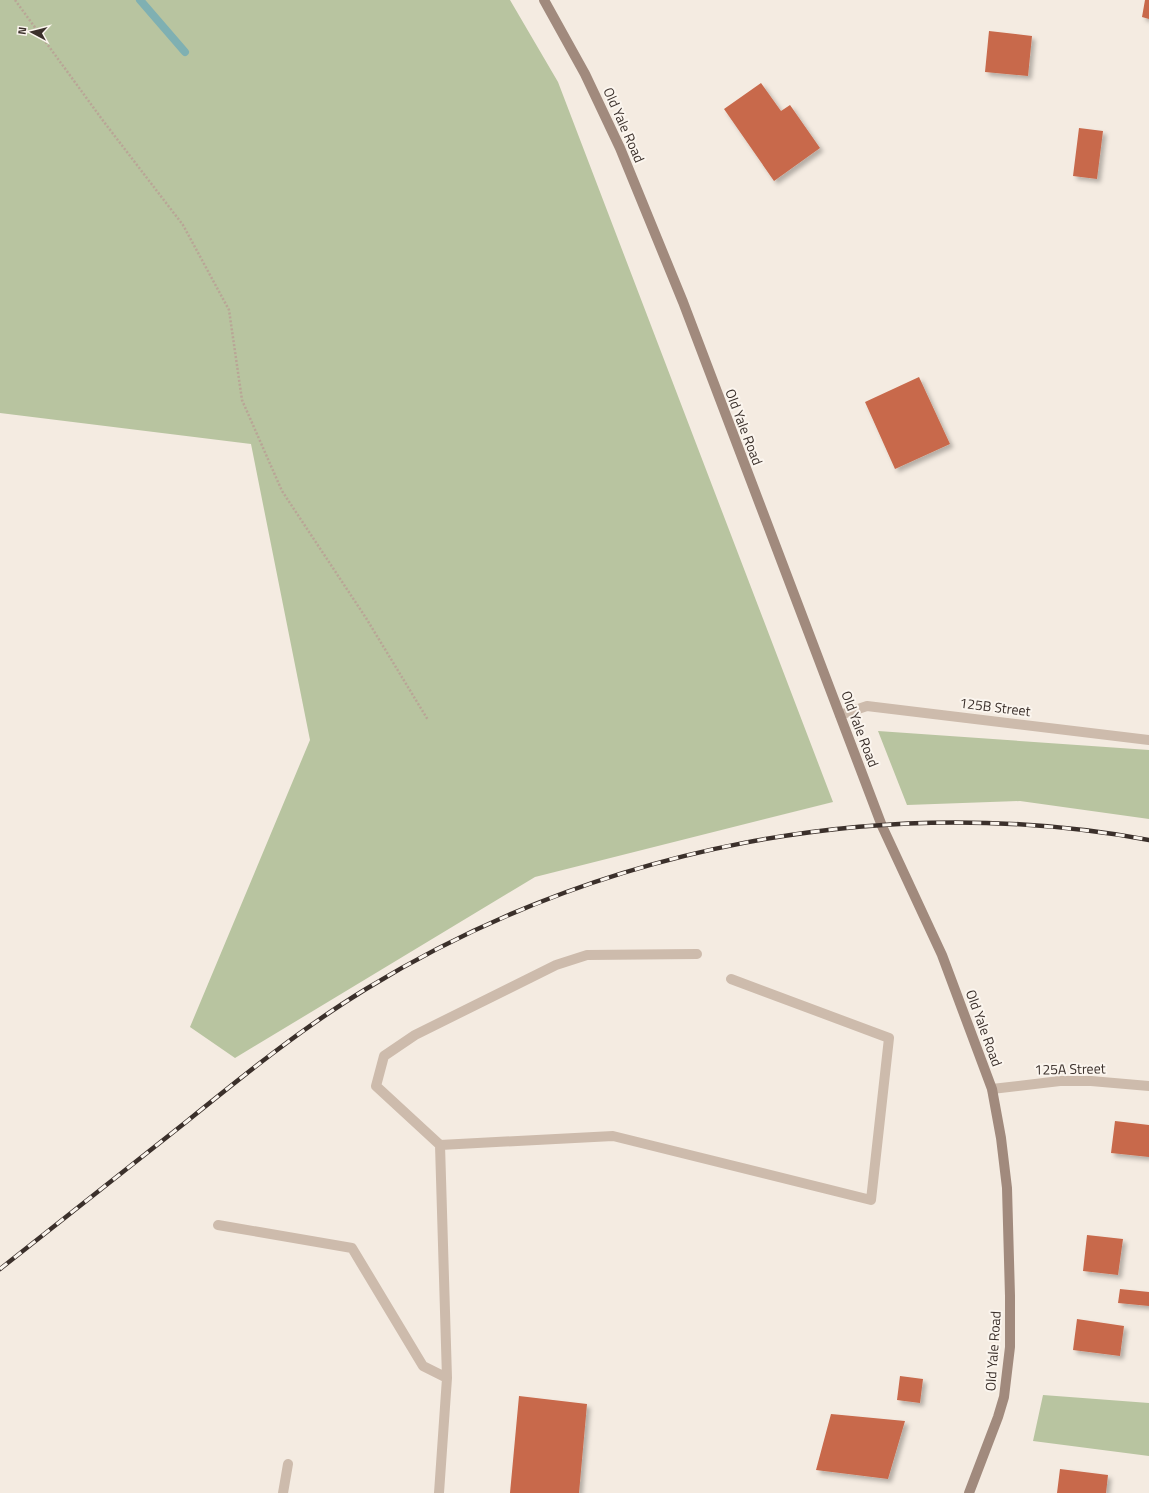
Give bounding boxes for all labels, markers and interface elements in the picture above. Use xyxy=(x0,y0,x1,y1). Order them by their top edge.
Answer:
north arrow xyxy=(12,12,52,52)
text: N xyxy=(14,26,30,36)
street label: Old Yale Road xyxy=(599,84,650,166)
street label: Old Yale Road xyxy=(720,386,769,468)
street label: Old Yale Road xyxy=(836,688,885,770)
street label: 125B Street xyxy=(958,692,1032,721)
street label: Old Yale Road xyxy=(961,987,1008,1069)
street label: 125A Street xyxy=(1034,1057,1106,1080)
street label: Old Yale Road xyxy=(979,1310,1006,1392)

